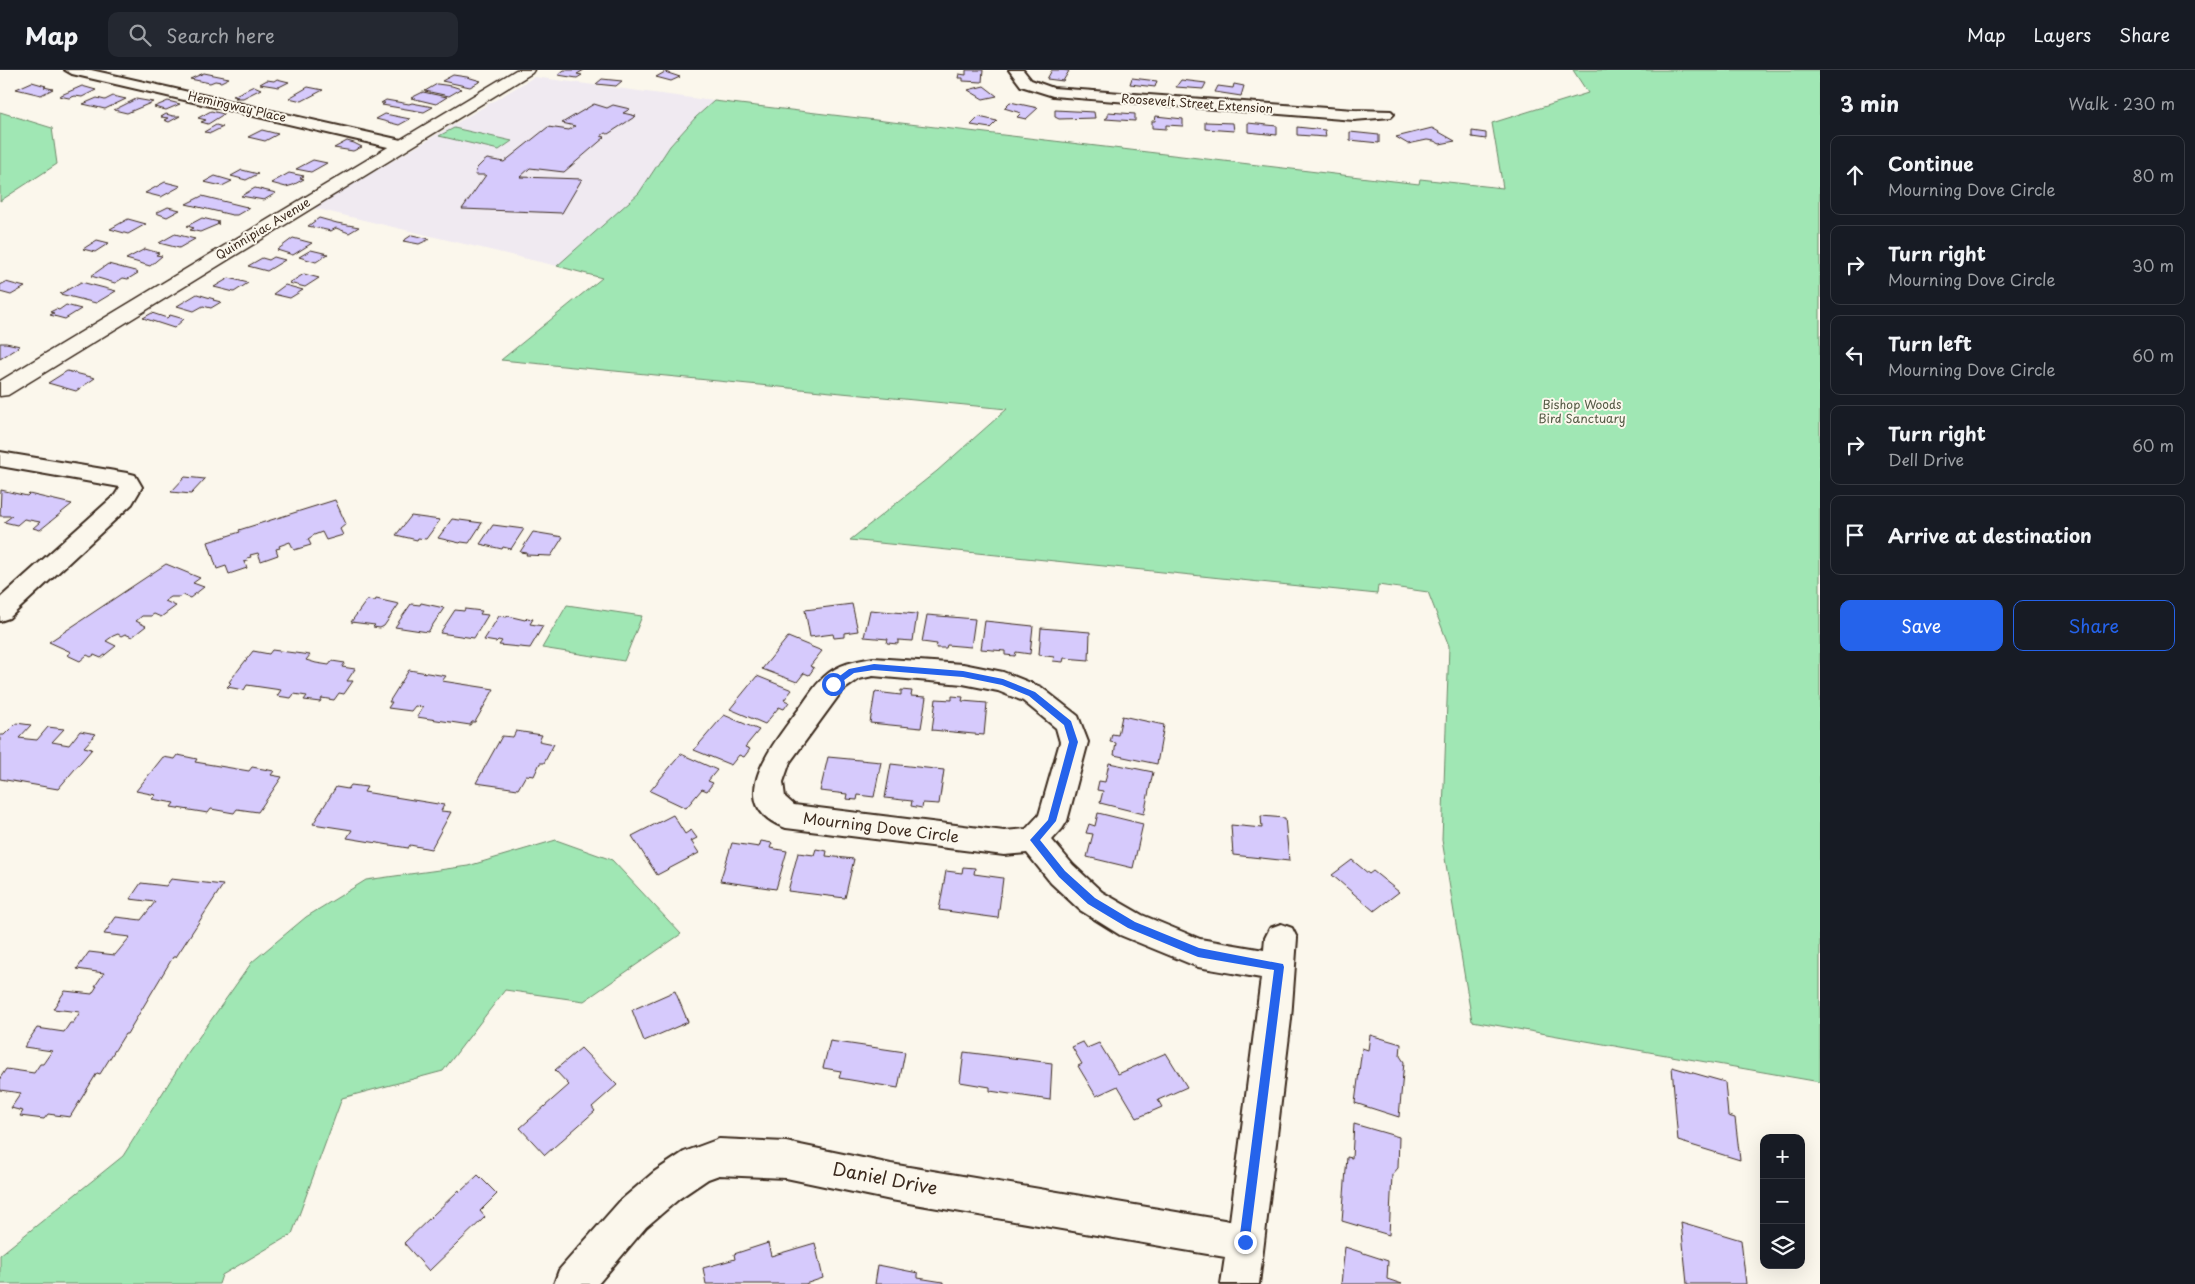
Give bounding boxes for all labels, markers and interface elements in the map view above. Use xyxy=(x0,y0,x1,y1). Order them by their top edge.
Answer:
search box xyxy=(108,12,458,57)
text: Map xyxy=(25,17,78,53)
icon: search xyxy=(126,21,154,49)
text: Search here xyxy=(166,21,275,49)
text: Map xyxy=(1967,21,2006,48)
text: Layers xyxy=(2034,21,2091,48)
text: Share xyxy=(2119,21,2170,48)
street label: Hemingway Place xyxy=(186,86,288,126)
text: 3 min xyxy=(1840,87,1899,119)
street label: Roosevelt Street Extension xyxy=(1120,89,1274,117)
text: Walk · 230 m xyxy=(2068,91,2175,115)
text: Continue xyxy=(1888,149,1974,177)
icon: ahead xyxy=(1841,161,1869,189)
text: 80 m xyxy=(2132,163,2174,187)
text: Mourning Dove Circle xyxy=(1888,177,2055,201)
street label: Quinnipiac Avenue xyxy=(212,192,314,264)
text: Turn right xyxy=(1888,239,1986,267)
icon: right xyxy=(1841,251,1869,279)
text: 30 m xyxy=(2132,253,2174,277)
text: Mourning Dove Circle xyxy=(1888,267,2055,291)
text: Turn left xyxy=(1888,329,1972,357)
icon: left xyxy=(1841,341,1869,369)
text: 60 m xyxy=(2132,343,2174,367)
text: Mourning Dove Circle xyxy=(1888,357,2055,381)
park label: Bishop Woods Bird Sanctuary xyxy=(1538,395,1626,427)
text: Turn right xyxy=(1888,419,1986,447)
icon: right xyxy=(1841,431,1869,459)
text: 60 m xyxy=(2132,433,2174,457)
text: Dell Drive xyxy=(1888,447,1964,471)
icon: arrive xyxy=(1841,521,1869,549)
text: Arrive at destination xyxy=(1888,521,2092,549)
button: Save xyxy=(1840,600,2003,651)
button: Share xyxy=(2013,600,2175,651)
route start xyxy=(822,673,845,696)
street label: Mourning Dove Circle xyxy=(802,806,960,847)
map controls xyxy=(1760,1134,1805,1269)
button: + xyxy=(1760,1134,1805,1179)
street label: Daniel Drive xyxy=(830,1154,940,1201)
button: − xyxy=(1760,1179,1805,1224)
button: layers xyxy=(1760,1224,1805,1269)
route end xyxy=(1234,1231,1257,1254)

